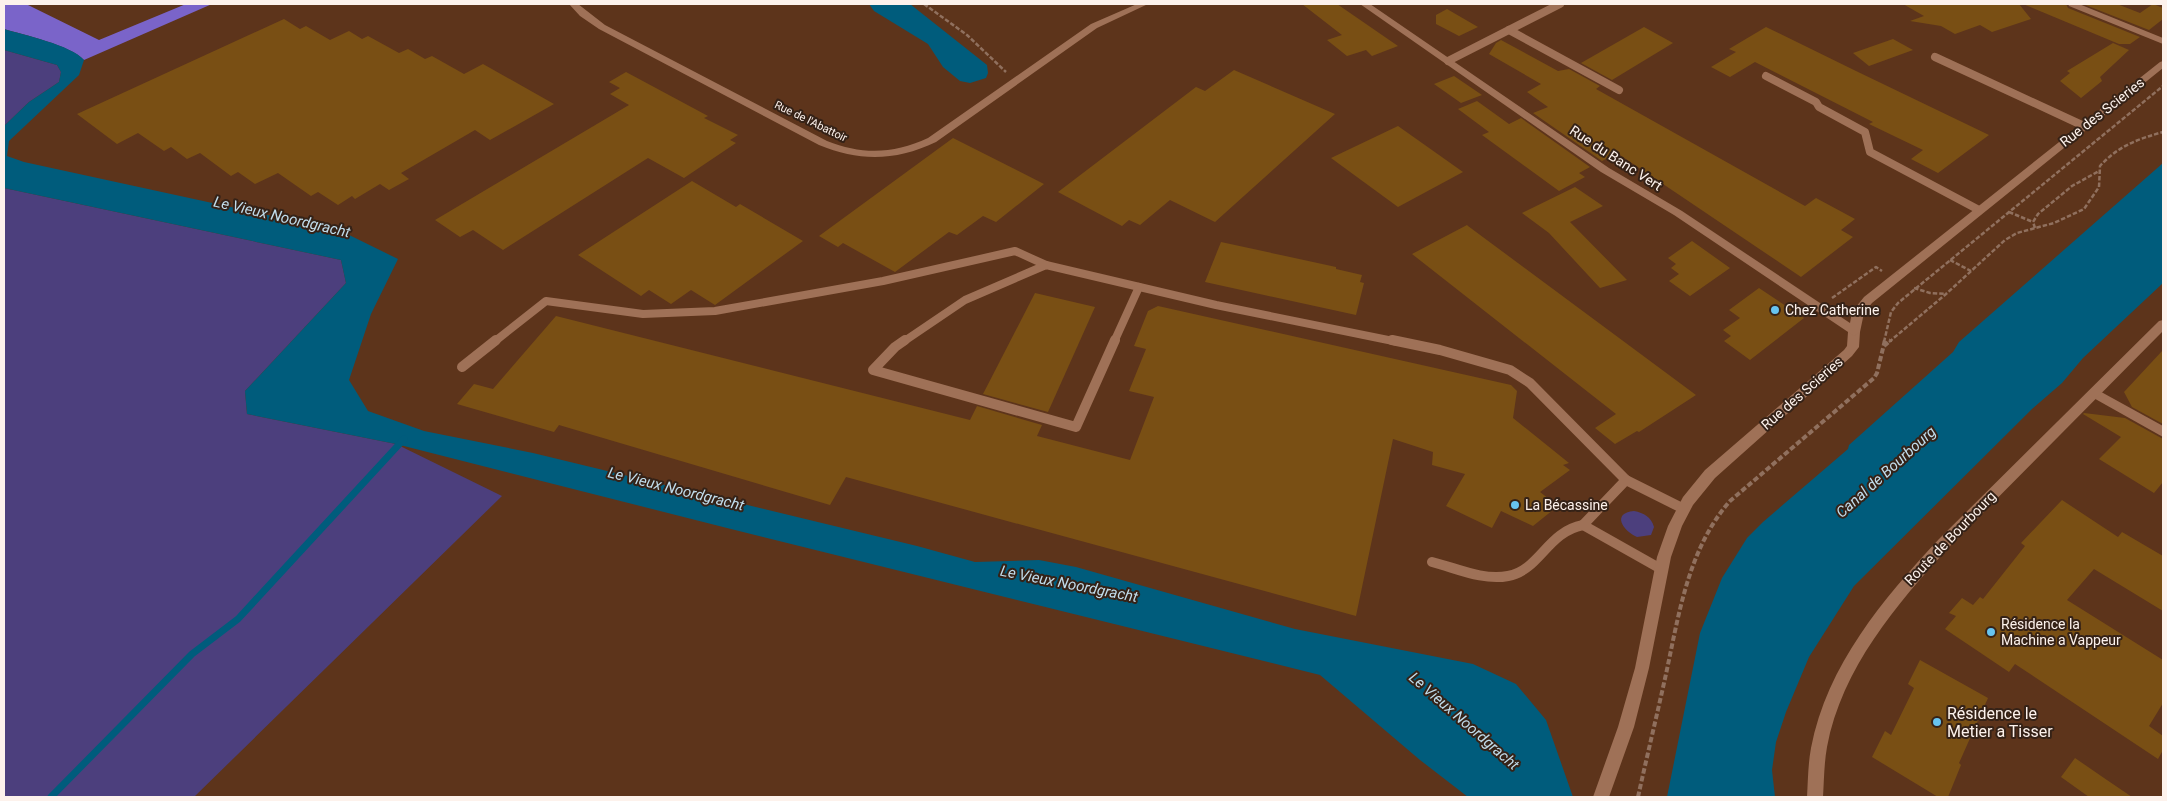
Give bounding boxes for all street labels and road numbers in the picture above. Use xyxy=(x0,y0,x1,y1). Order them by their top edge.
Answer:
street label: Rue des Scieries xyxy=(2057,74,2147,150)
street label: Rue de l'Abattoir xyxy=(772,98,849,145)
street label: Rue du Banc Vert xyxy=(1567,122,1666,194)
street label: Rue des Scieries xyxy=(1758,353,1846,433)
street label: Route de Bourbourg xyxy=(1901,488,1999,588)

